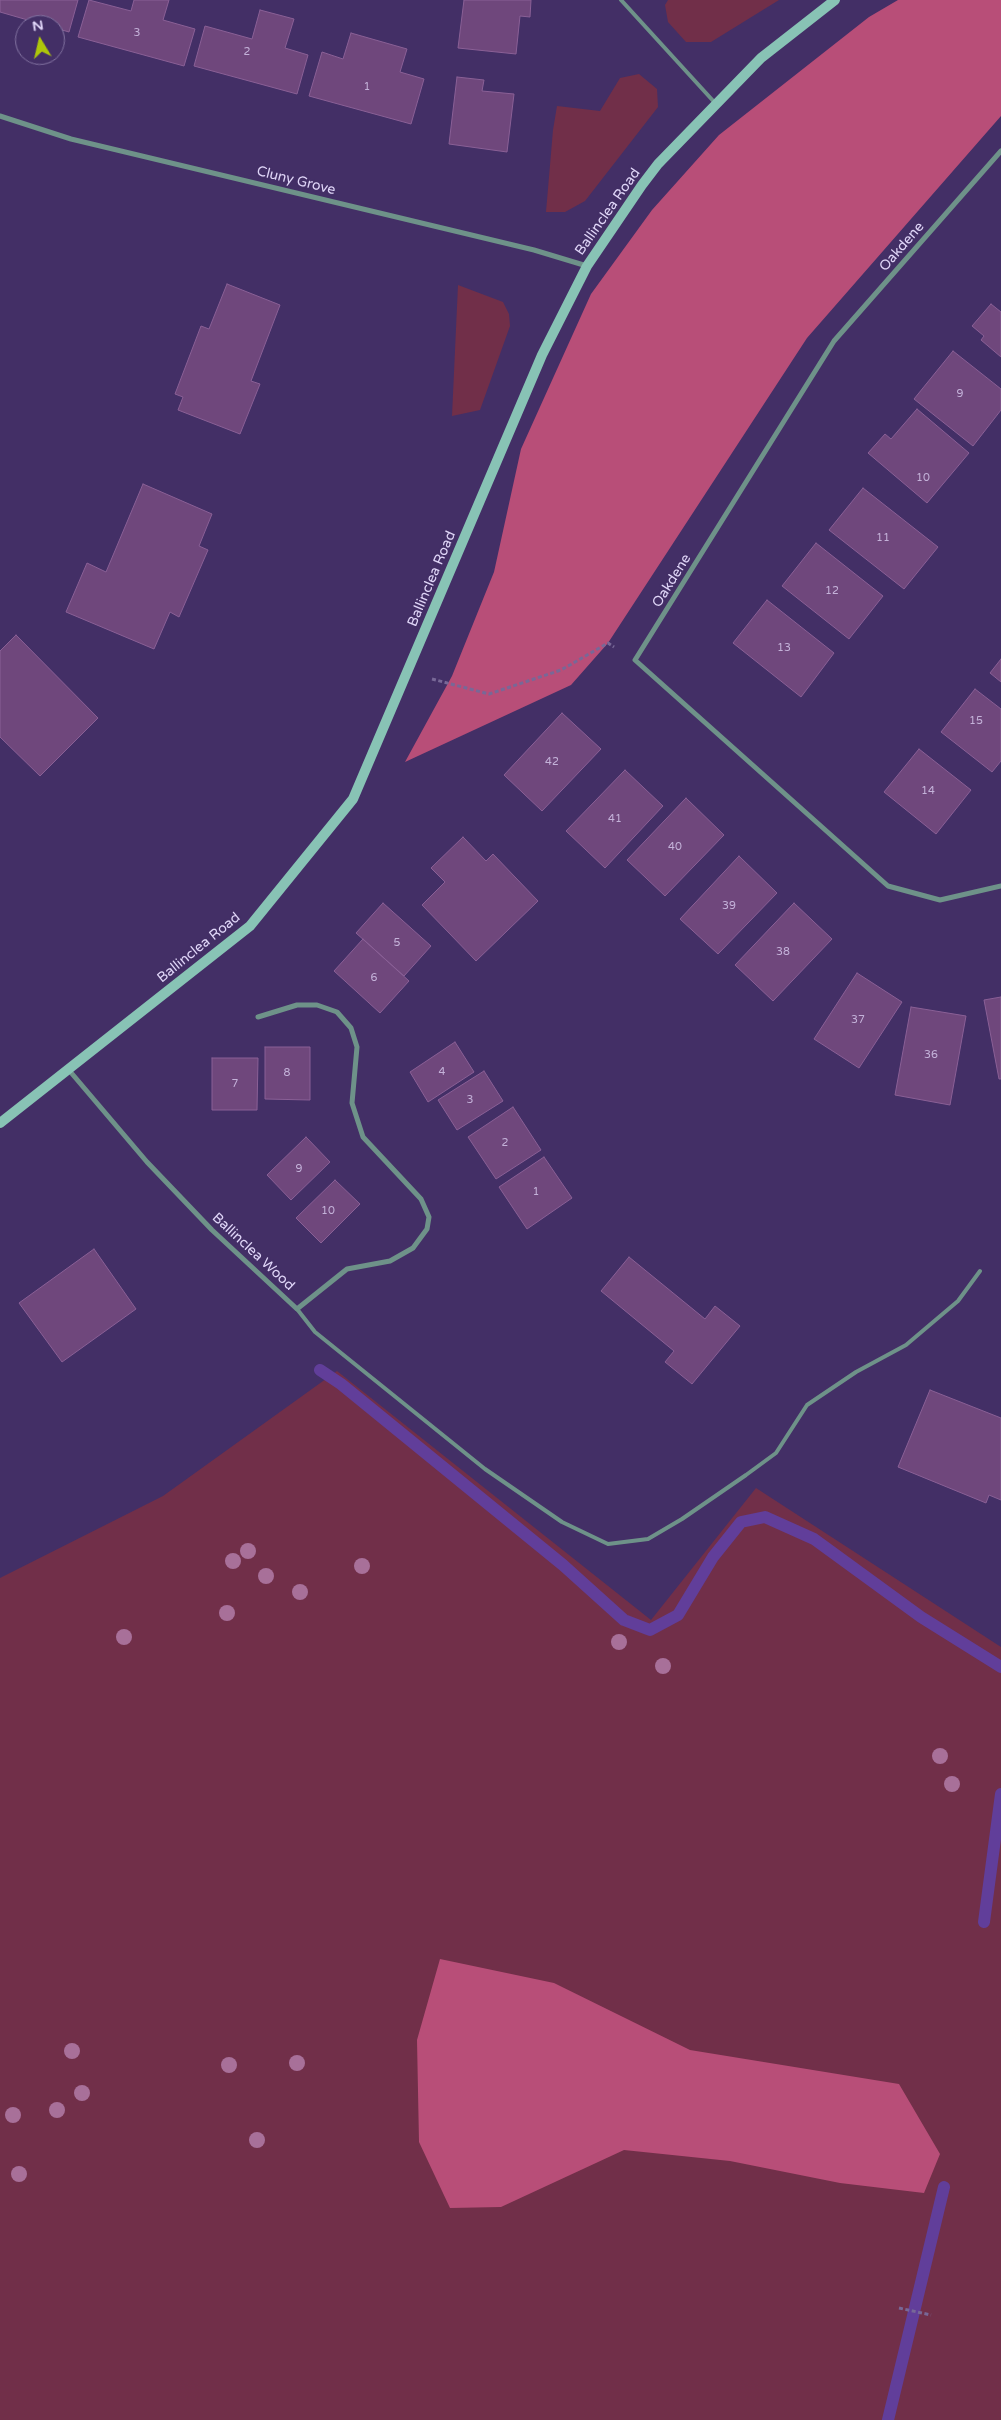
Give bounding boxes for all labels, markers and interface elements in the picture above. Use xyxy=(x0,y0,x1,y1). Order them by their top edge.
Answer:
north arrow xyxy=(15,15,65,65)
text: N xyxy=(31,16,45,35)
house number: 3 xyxy=(134,26,140,40)
house number: 2 xyxy=(244,45,250,59)
house number: 1 xyxy=(364,80,370,94)
street label: Cluny Grove xyxy=(255,163,337,199)
street label: Ballinclea Road xyxy=(572,165,644,259)
street label: Oakdene xyxy=(876,219,928,275)
house number: 9 xyxy=(957,387,963,401)
house number: 10 xyxy=(916,471,930,485)
street label: Ballinclea Road xyxy=(404,529,460,629)
house number: 11 xyxy=(876,531,890,545)
street label: Oakdene xyxy=(649,551,695,611)
house number: 12 xyxy=(825,584,839,598)
house number: 13 xyxy=(777,641,791,655)
house number: 15 xyxy=(969,714,983,728)
house number: 42 xyxy=(545,755,559,769)
house number: 14 xyxy=(921,784,935,798)
house number: 41 xyxy=(608,812,622,826)
house number: 40 xyxy=(668,840,682,854)
house number: 39 xyxy=(722,899,736,913)
street label: Ballinclea Road xyxy=(154,909,244,987)
house number: 5 xyxy=(394,936,400,950)
house number: 38 xyxy=(776,945,790,959)
house number: 6 xyxy=(371,971,377,985)
house number: 37 xyxy=(851,1013,865,1027)
house number: 36 xyxy=(924,1048,938,1062)
house number: 4 xyxy=(439,1065,445,1079)
house number: 8 xyxy=(284,1066,290,1080)
house number: 7 xyxy=(232,1077,238,1091)
house number: 3 xyxy=(467,1093,473,1107)
house number: 2 xyxy=(502,1136,508,1150)
house number: 9 xyxy=(296,1162,302,1176)
house number: 1 xyxy=(533,1185,539,1199)
house number: 10 xyxy=(321,1204,335,1218)
street label: Ballinclea Wood xyxy=(208,1210,298,1294)

